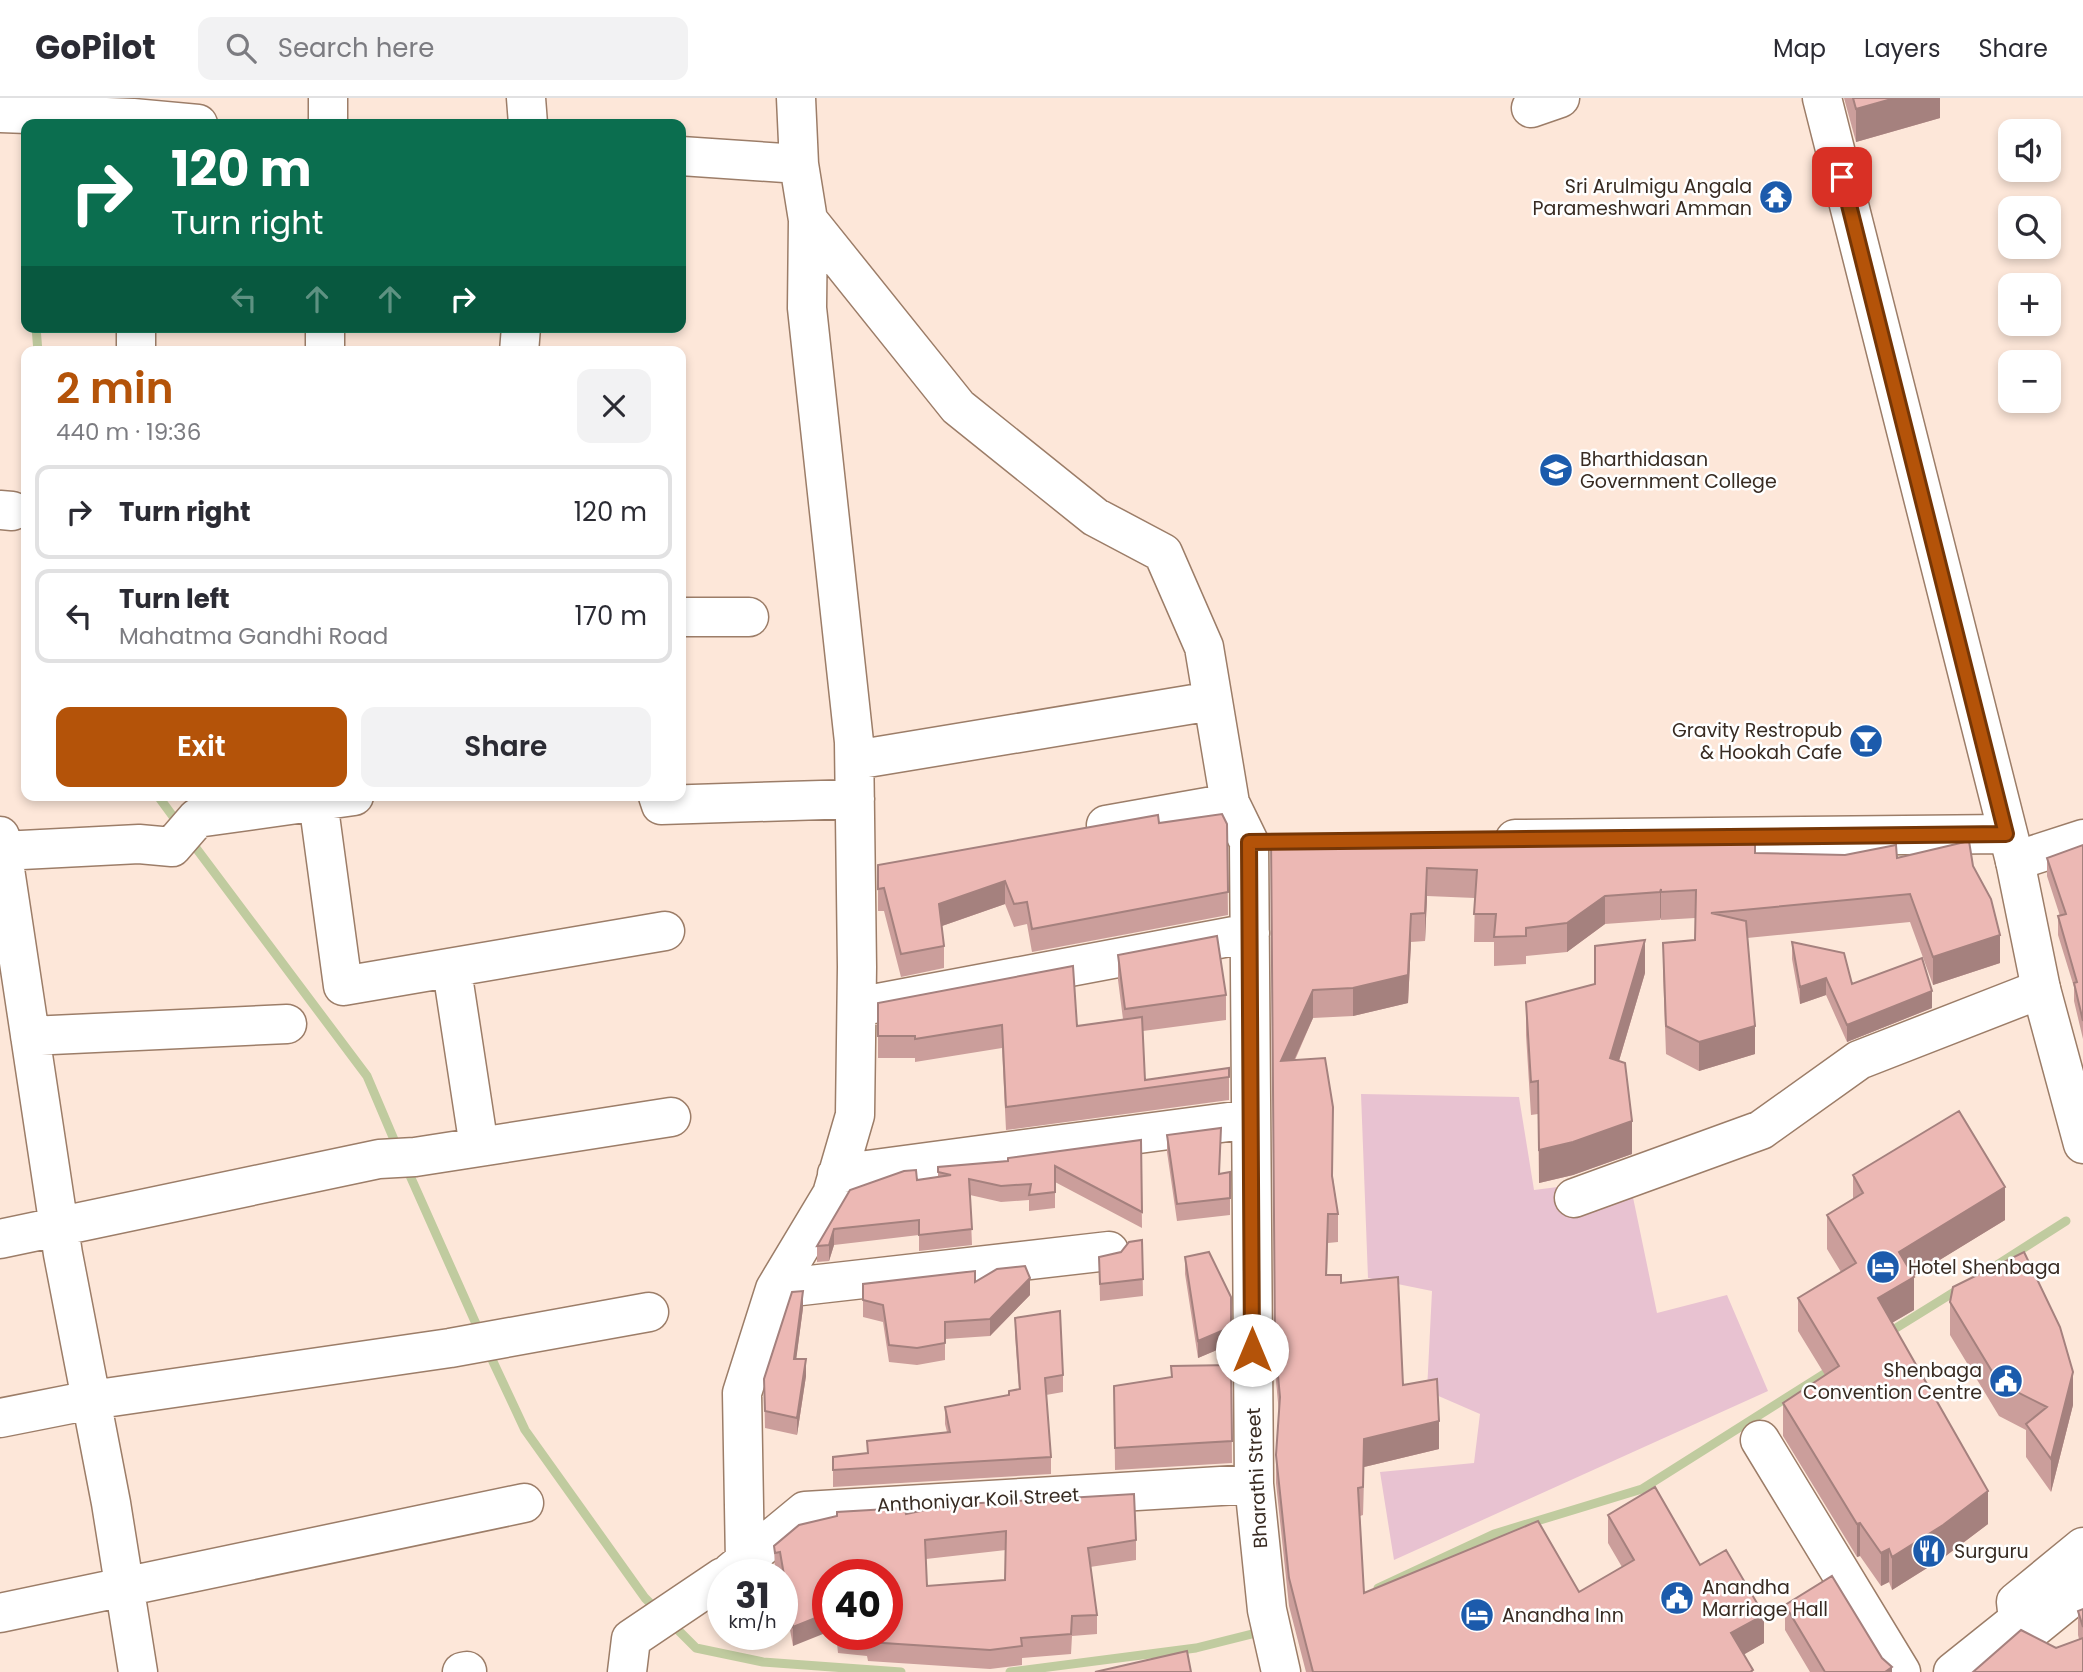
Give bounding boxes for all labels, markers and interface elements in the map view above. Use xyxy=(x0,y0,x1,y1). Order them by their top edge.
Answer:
search box xyxy=(198,17,688,80)
text: GoPilot xyxy=(35,24,156,71)
icon: search xyxy=(222,29,260,67)
text: Search here xyxy=(278,30,434,66)
text: Map xyxy=(1773,32,1826,65)
text: Layers xyxy=(1864,32,1940,65)
text: Share xyxy=(1978,32,2048,65)
map controls xyxy=(1998,119,2061,413)
button: sound xyxy=(1998,119,2061,182)
text: 120 m xyxy=(171,135,312,203)
icon: right xyxy=(56,147,147,238)
pin xyxy=(1812,147,1872,207)
icon: arrive xyxy=(1823,158,1861,196)
place label: Sri Arulmigu Angala Parameshwari Amman xyxy=(1533,173,1752,222)
temple icon: Sri Arulmigu Angala Parameshwari Amman xyxy=(1757,178,1795,216)
button: search xyxy=(1998,196,2061,259)
text: Turn right xyxy=(171,200,323,245)
button: + xyxy=(1998,273,2061,336)
icon: left xyxy=(225,280,263,318)
icon: ahead xyxy=(298,280,336,318)
icon: ahead xyxy=(371,280,409,318)
icon: right xyxy=(444,280,482,318)
button: − xyxy=(1998,350,2061,413)
text: 2 min xyxy=(56,359,174,418)
button: close xyxy=(577,369,651,443)
text: 440 m · 19:36 xyxy=(56,416,201,448)
place label: Bharthidasan Government College xyxy=(1580,446,1777,495)
school or university icon: Bharthidasan Government College xyxy=(1537,451,1575,489)
icon: right xyxy=(60,493,98,531)
text: Turn right xyxy=(119,494,251,530)
text: 120 m xyxy=(574,494,647,530)
text: Turn left xyxy=(119,581,230,617)
icon: left xyxy=(60,597,98,635)
text: 170 m xyxy=(574,598,647,634)
text: Mahatma Gandhi Road xyxy=(119,620,388,652)
button: Exit xyxy=(56,707,347,787)
button: Share xyxy=(361,707,651,787)
place label: Gravity Restropub & Hookah Cafe xyxy=(1672,717,1842,766)
bar icon: Gravity Restropub & Hookah Cafe xyxy=(1847,722,1885,760)
hotel icon: Hotel Shenbaga xyxy=(1864,1248,1902,1286)
place label: Hotel Shenbaga xyxy=(1908,1254,2060,1281)
position arrow xyxy=(1215,1313,1289,1387)
place label: Shenbaga Convention Centre xyxy=(1803,1357,1982,1406)
public building icon: Shenbaga Convention Centre xyxy=(1987,1362,2025,1400)
street label: Bharathi Street xyxy=(1240,1407,1274,1549)
street label: Anthoniyar Koil Street xyxy=(876,1481,1080,1519)
restaurant icon: Surguru xyxy=(1910,1532,1948,1570)
place label: Surguru xyxy=(1954,1538,2029,1565)
speed limit sign: 40 xyxy=(812,1559,903,1650)
text: 31 xyxy=(735,1571,770,1620)
place label: Anandha Marriage Hall xyxy=(1702,1574,1828,1623)
public building icon: Anandha Marriage Hall xyxy=(1658,1579,1696,1617)
hotel icon: Anandha Inn xyxy=(1458,1596,1496,1634)
place label: Anandha Inn xyxy=(1502,1602,1624,1629)
text: km/h xyxy=(729,1609,776,1634)

